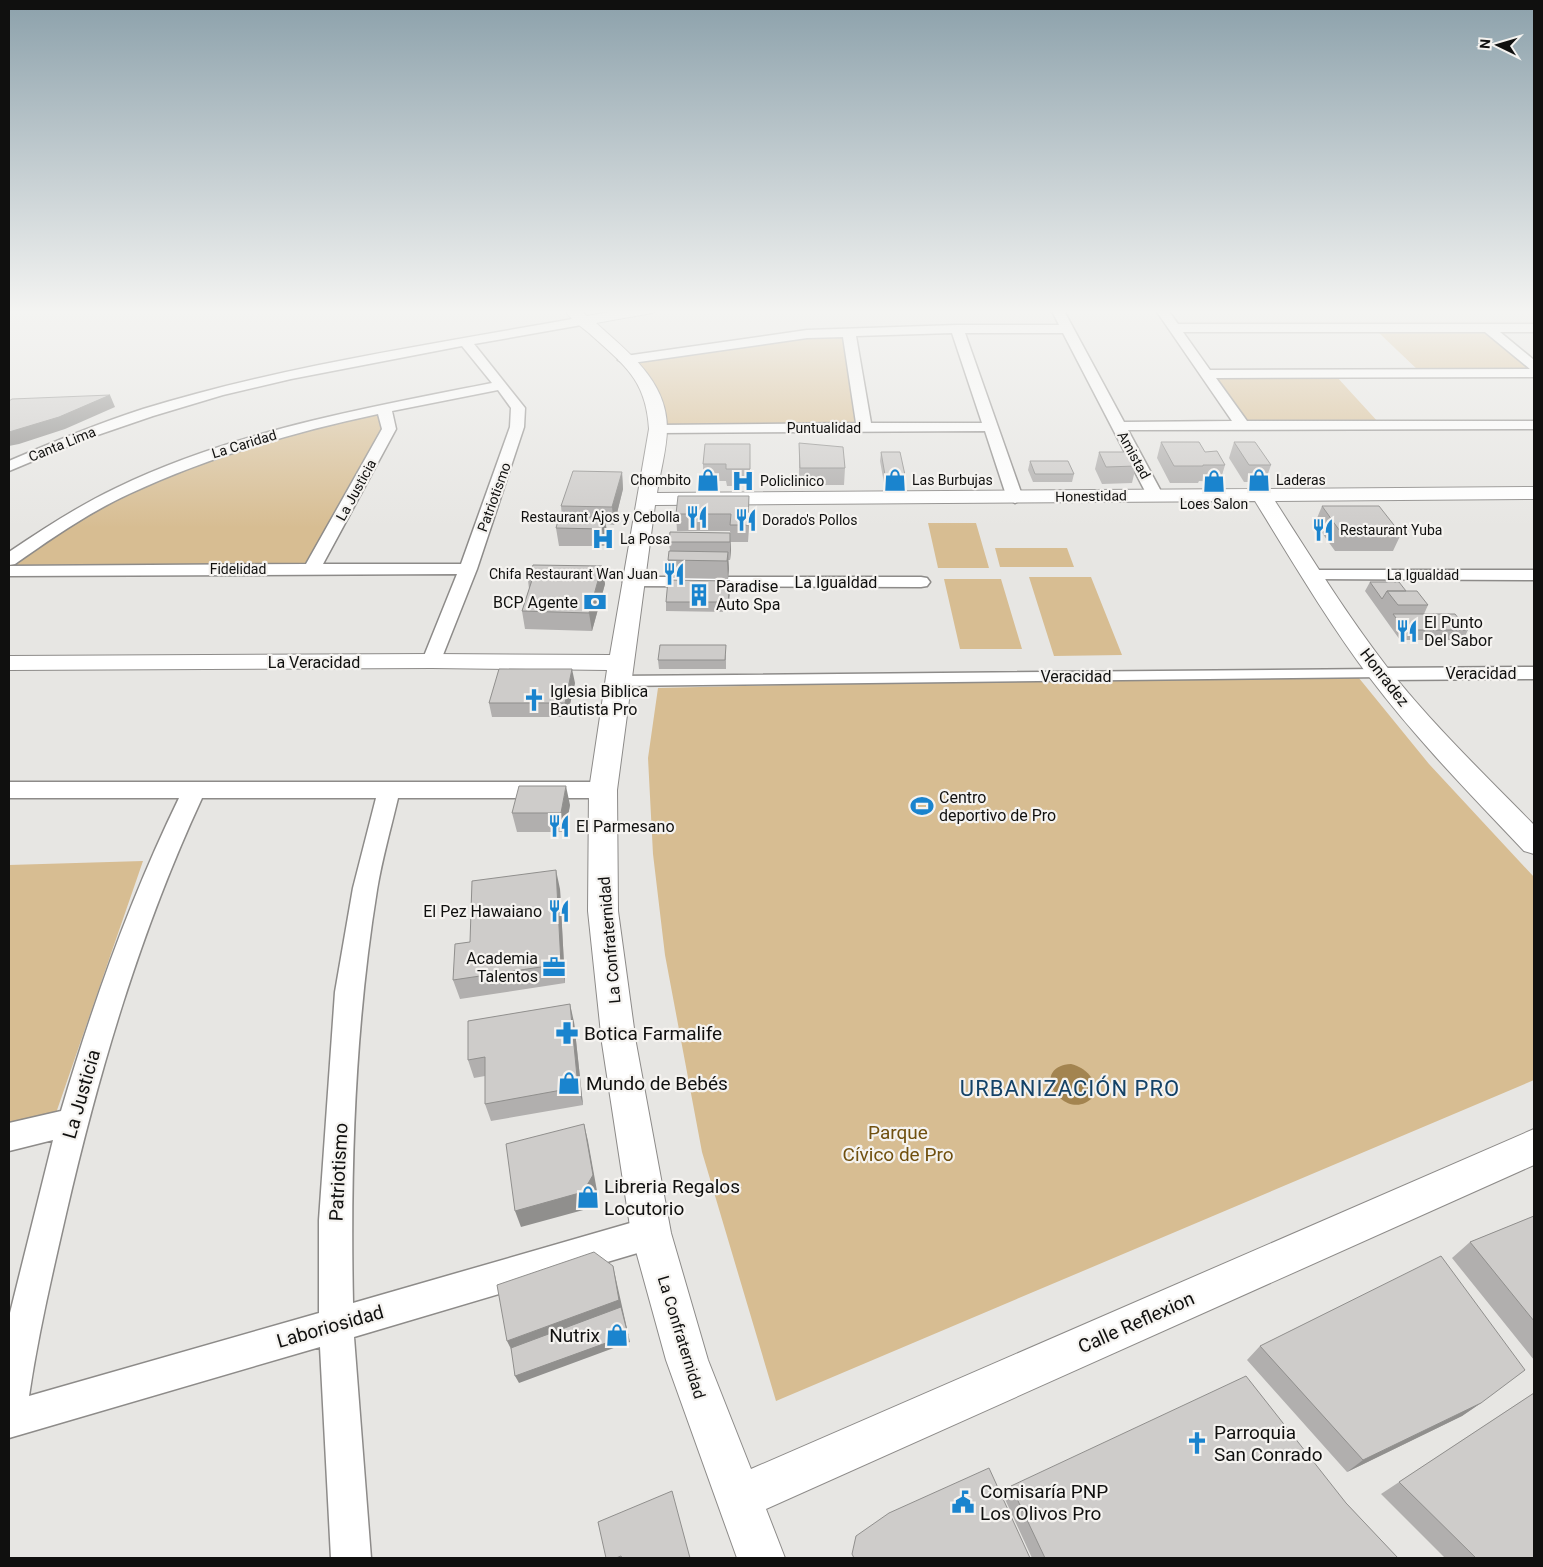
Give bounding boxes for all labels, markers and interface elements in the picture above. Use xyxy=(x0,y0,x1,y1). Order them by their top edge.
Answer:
north arrow xyxy=(1473,20,1523,70)
text: N xyxy=(1477,38,1493,49)
street label: Puntualidad xyxy=(787,420,861,436)
street label: Canta Lima xyxy=(26,423,98,465)
street label: La Caridad xyxy=(210,427,278,461)
street label: Amistad xyxy=(1114,428,1154,482)
street label: La Justicia xyxy=(333,457,379,523)
street label: Patriotismo xyxy=(474,460,514,534)
shop icon: Chombito xyxy=(695,467,721,493)
shop icon: Las Burbujas xyxy=(882,467,908,493)
shop icon: Laderas xyxy=(1246,467,1272,493)
hospital icon: Policlinico xyxy=(730,468,756,494)
shop icon: Loes Salon xyxy=(1201,468,1227,494)
place label: Chombito xyxy=(630,472,691,488)
place label: Las Burbujas xyxy=(912,472,993,488)
place label: Laderas xyxy=(1276,472,1326,488)
place label: Policlinico xyxy=(760,473,824,489)
street label: Honestidad xyxy=(1055,487,1127,505)
place label: Loes Salon xyxy=(1180,496,1248,512)
restaurant icon: Restaurant Ajos y Cebolla xyxy=(684,504,710,530)
restaurant icon: Dorado's Pollos xyxy=(733,507,759,533)
place label: Restaurant Ajos y Cebolla xyxy=(521,509,680,525)
place label: Dorado's Pollos xyxy=(762,512,858,528)
restaurant icon: Restaurant Yuba xyxy=(1310,517,1336,543)
place label: Restaurant Yuba xyxy=(1340,522,1442,538)
hospital icon: La Posa xyxy=(590,526,616,552)
place label: La Posa xyxy=(620,531,670,547)
street label: Fidelidad xyxy=(210,561,266,577)
restaurant icon: Chifa Restaurant Wan Juan xyxy=(661,561,687,587)
place label: Chifa Restaurant Wan Juan xyxy=(489,566,658,582)
street label: La Igualdad xyxy=(1387,567,1459,583)
street label: La Igualdad xyxy=(795,573,877,592)
place label: Paradise Auto Spa xyxy=(716,577,781,614)
building icon: Paradise Auto Spa xyxy=(686,582,712,608)
bank icon: BCP Agente xyxy=(582,589,608,615)
place label: BCP Agente xyxy=(493,593,578,612)
place label: El Punto Del Sabor xyxy=(1424,613,1493,650)
restaurant icon: El Punto Del Sabor xyxy=(1394,618,1420,644)
street label: Honradez xyxy=(1356,644,1413,710)
street label: La Veracidad xyxy=(268,653,360,672)
street label: Veracidad xyxy=(1445,664,1517,683)
street label: Veracidad xyxy=(1040,667,1112,686)
place label: Iglesia Biblica Bautista Pro xyxy=(550,682,648,719)
church icon: Iglesia Biblica Bautista Pro xyxy=(521,687,547,713)
place label: Centro deportivo de Pro xyxy=(939,788,1056,825)
sports icon: Centro deportivo de Pro xyxy=(909,793,935,819)
restaurant icon: El Parmesano xyxy=(546,813,572,839)
place label: El Parmesano xyxy=(576,817,675,836)
street label: La Confraternidad xyxy=(594,876,625,1004)
restaurant icon: El Pez Hawaiano xyxy=(546,898,572,924)
place label: El Pez Hawaiano xyxy=(423,902,542,921)
place label: Academia Talentos xyxy=(466,949,538,986)
office icon: Academia Talentos xyxy=(541,954,567,980)
pharmacy icon: Botica Farmalife xyxy=(554,1020,580,1046)
place label: Botica Farmalife xyxy=(584,1022,722,1045)
street label: La Justicia xyxy=(58,1047,105,1141)
shop icon: Mundo de Bebés xyxy=(556,1070,582,1096)
place label: Mundo de Bebés xyxy=(586,1072,728,1095)
district label: URBANIZACIÓN PRO xyxy=(960,1075,1180,1101)
park label: Parque Cívico de Pro xyxy=(843,1121,953,1166)
street label: Patriotismo xyxy=(324,1122,353,1222)
place label: Libreria Regalos Locutorio xyxy=(604,1175,740,1220)
shop icon: Libreria Regalos Locutorio xyxy=(575,1184,601,1210)
street label: La Confraternidad xyxy=(654,1273,709,1401)
street label: Calle Reflexion xyxy=(1075,1287,1198,1358)
street label: Laboriosidad xyxy=(274,1300,386,1353)
shop icon: Nutrix xyxy=(604,1322,630,1348)
place label: Nutrix xyxy=(549,1324,601,1347)
place label: Parroquia San Conrado xyxy=(1214,1421,1322,1466)
church icon: Parroquia San Conrado xyxy=(1184,1430,1210,1456)
place label: Comisaría PNP Los Olivos Pro xyxy=(980,1480,1108,1525)
public building icon: Comisaría PNP Los Olivos Pro xyxy=(950,1489,976,1515)

